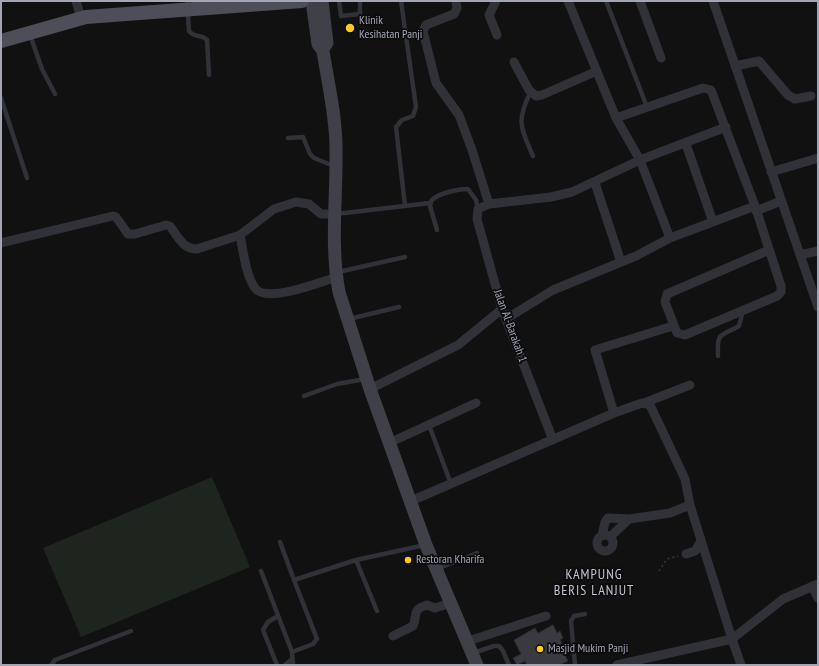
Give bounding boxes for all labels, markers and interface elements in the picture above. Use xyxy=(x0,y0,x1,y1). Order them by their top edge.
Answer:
place label: Klinik Kesihatan Panji xyxy=(359,14,422,42)
marker: Klinik Kesihatan Panji xyxy=(344,22,356,34)
street label: Jalan Al-Barakah 1 xyxy=(490,288,530,364)
place label: Restoran Kharifa xyxy=(416,553,484,567)
marker: Restoran Kharifa xyxy=(403,555,413,565)
district label: KAMPUNG BERIS LANJUT xyxy=(554,567,634,600)
place label: Masjid Mukim Panji xyxy=(548,642,628,656)
marker: Masjid Mukim Panji xyxy=(535,644,545,654)

